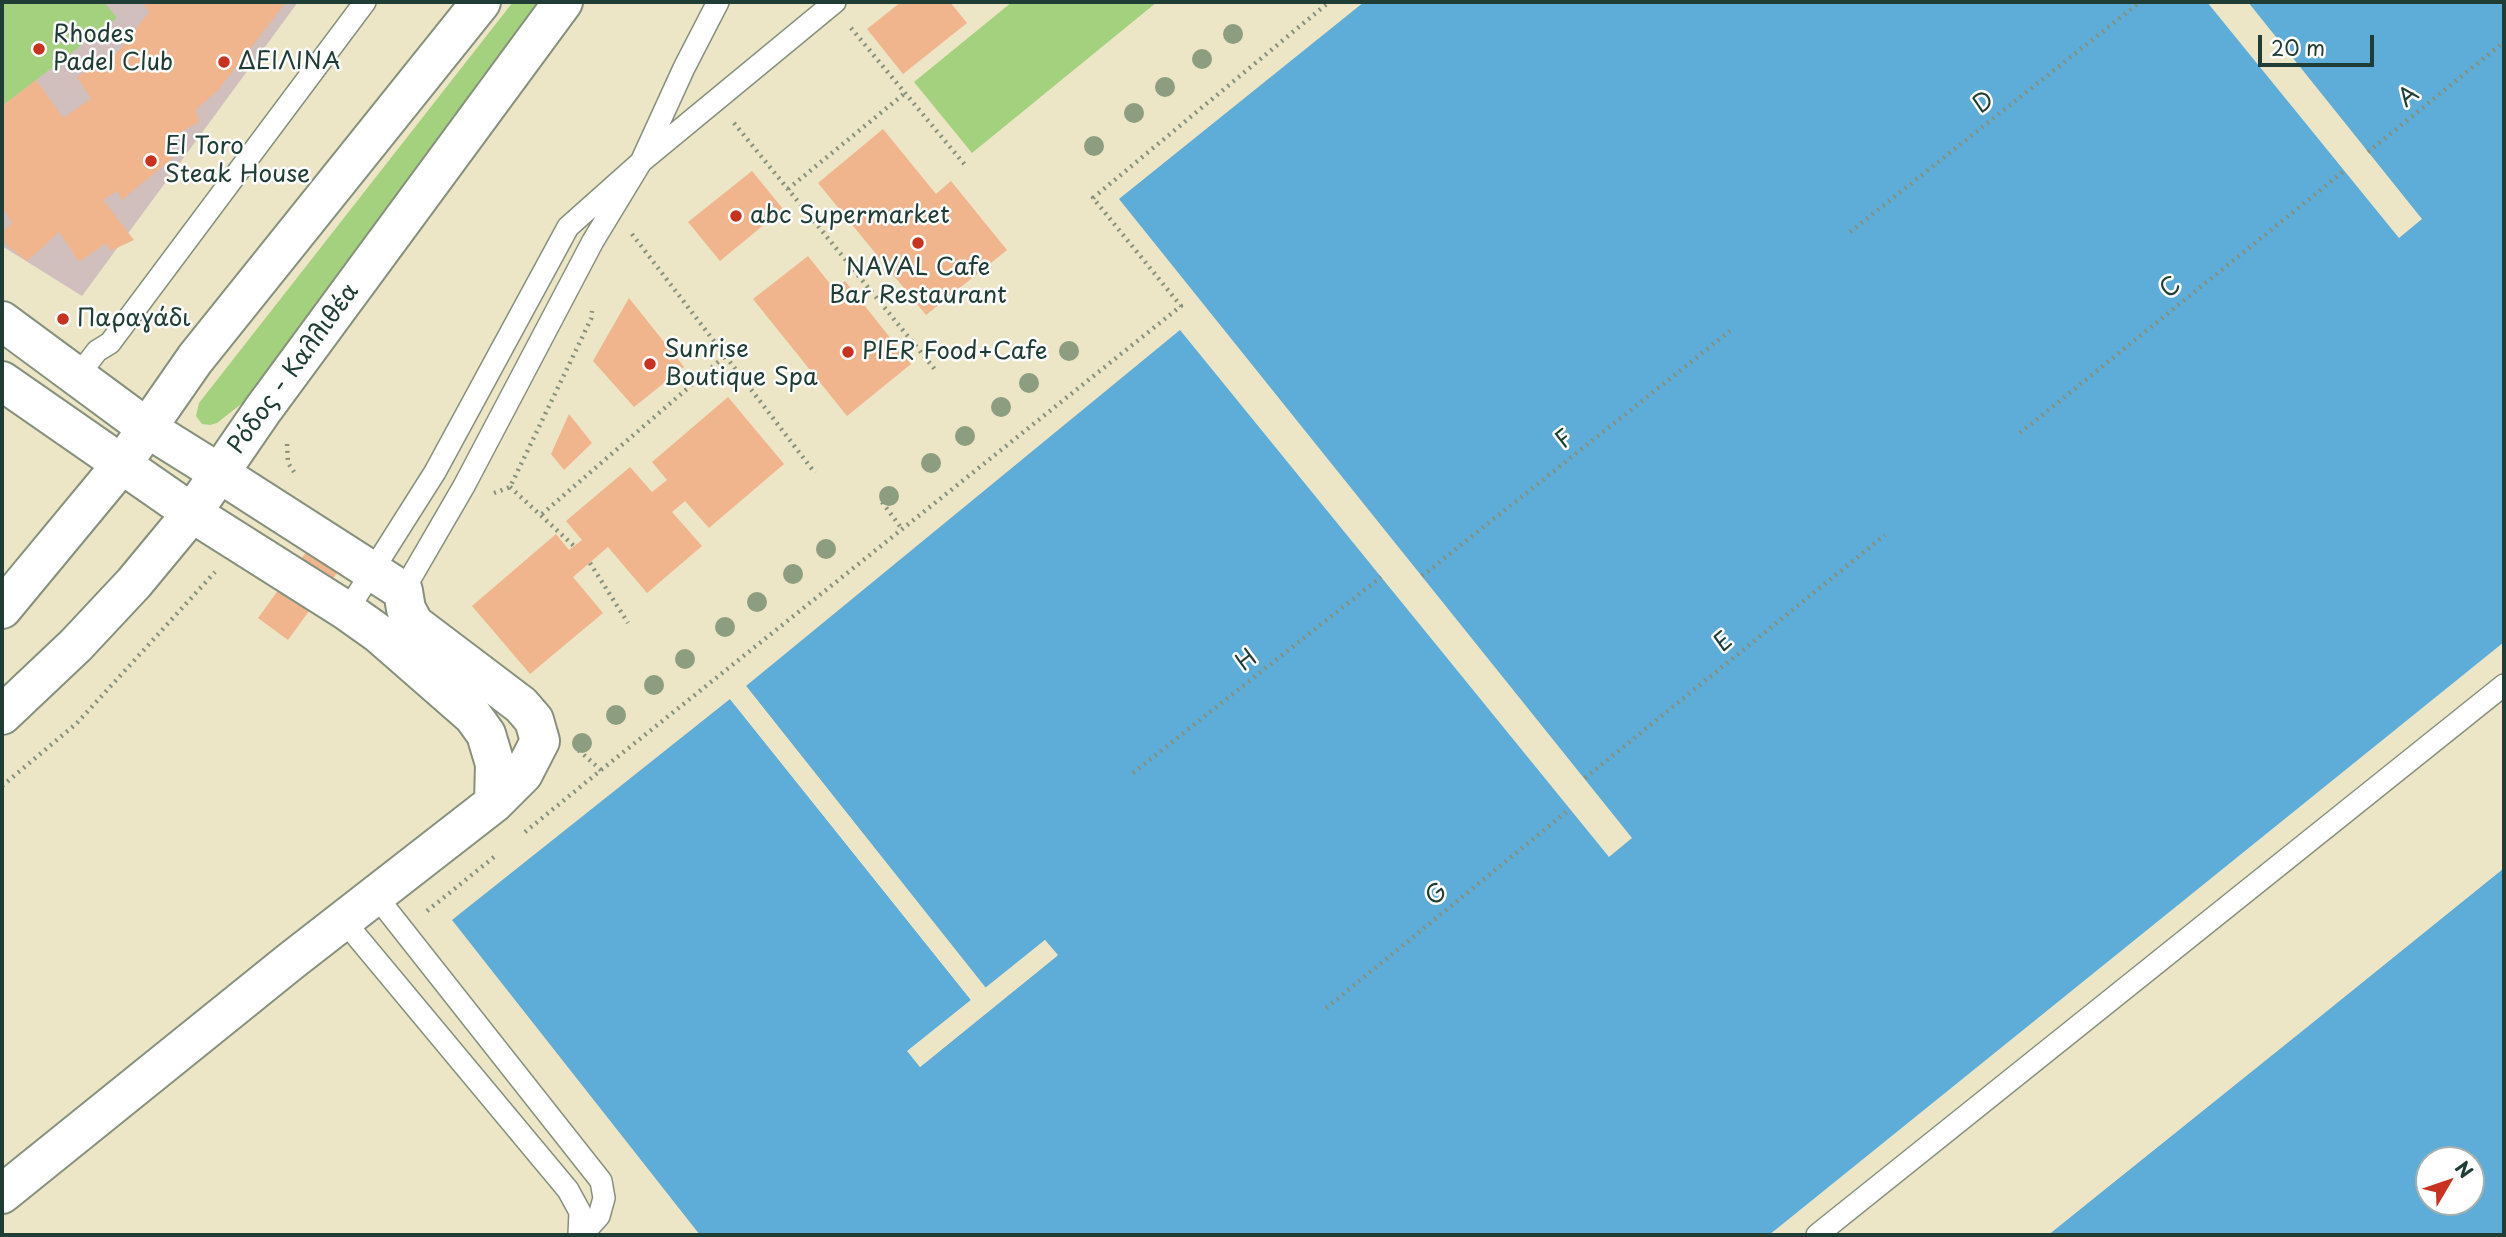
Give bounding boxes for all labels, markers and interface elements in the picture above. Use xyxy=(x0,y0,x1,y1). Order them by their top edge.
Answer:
place label: Rhodes Padel Club xyxy=(53,21,173,77)
scale bar xyxy=(2261,21,2376,65)
text: 20 m xyxy=(2271,31,2325,63)
marker: Rhodes Padel Club xyxy=(31,41,47,57)
place label: ΔΕΙΛΙΝΑ xyxy=(238,48,340,76)
marker: ΔΕΙΛΙΝΑ xyxy=(216,54,232,70)
street label: A xyxy=(2393,80,2425,114)
street label: D xyxy=(1968,86,2000,120)
place label: El Toro Steak House xyxy=(165,133,310,189)
marker: El Toro Steak House xyxy=(143,153,159,169)
place label: abc Supermarket xyxy=(750,202,950,230)
marker: abc Supermarket xyxy=(728,208,744,224)
marker: NAVAL Cafe Bar Restaurant xyxy=(910,235,926,251)
place label: NAVAL Cafe Bar Restaurant xyxy=(829,254,1007,310)
street label: C xyxy=(2155,271,2187,305)
street label: Ρόδος - Καλλιθέα xyxy=(222,278,366,460)
place label: Παραγάδι xyxy=(77,305,191,333)
marker: Παραγάδι xyxy=(55,311,71,327)
place label: Sunrise Boutique Spa xyxy=(664,336,818,392)
place label: PIER Food+Cafe xyxy=(862,338,1047,366)
marker: PIER Food+Cafe xyxy=(840,344,856,360)
marker: Sunrise Boutique Spa xyxy=(642,356,658,372)
street label: F xyxy=(1551,424,1579,456)
street label: E xyxy=(1709,627,1739,659)
street label: H xyxy=(1231,644,1263,678)
street label: G xyxy=(1420,877,1454,913)
north arrow xyxy=(2415,1146,2485,1216)
text: N xyxy=(2449,1154,2480,1184)

